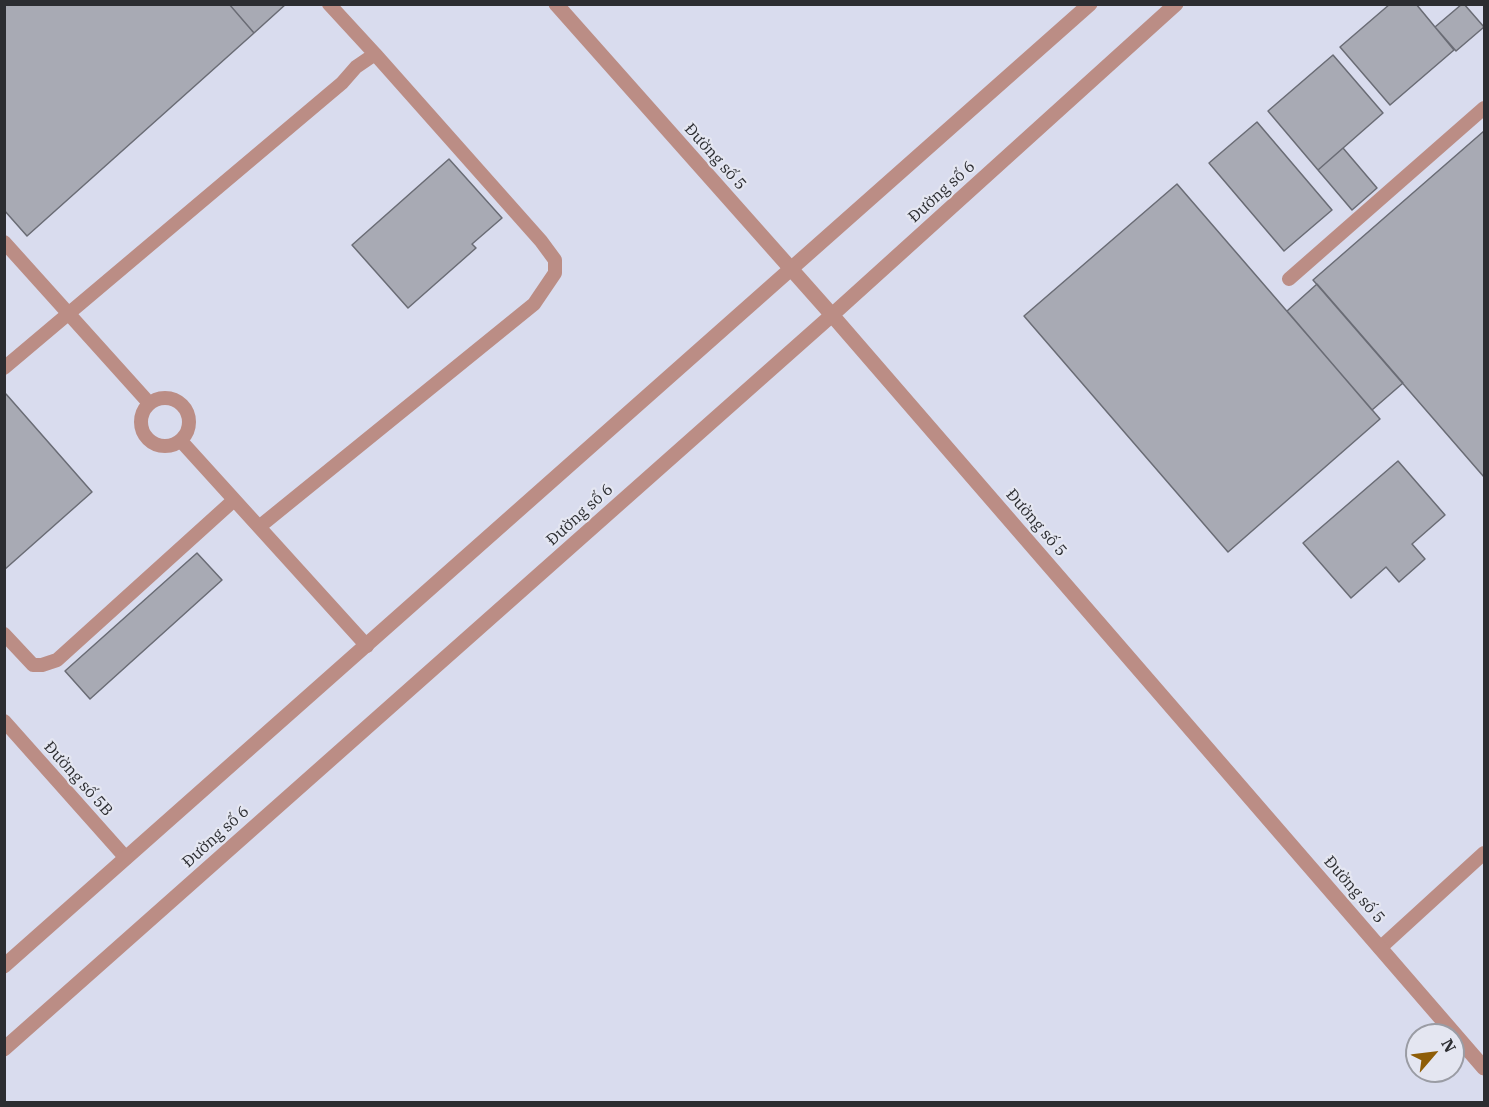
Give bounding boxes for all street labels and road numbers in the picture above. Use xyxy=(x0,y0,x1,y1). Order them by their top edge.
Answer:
street label: Đường số 5 xyxy=(680,120,750,194)
street label: Đường số 6 xyxy=(905,157,979,227)
street label: Đường số 6 xyxy=(543,480,617,550)
street label: Đường số 5 xyxy=(1002,485,1070,561)
street label: Đường số 5B xyxy=(40,738,116,820)
street label: Đường số 6 xyxy=(179,802,253,872)
street label: Đường số 5 xyxy=(1320,852,1388,928)

